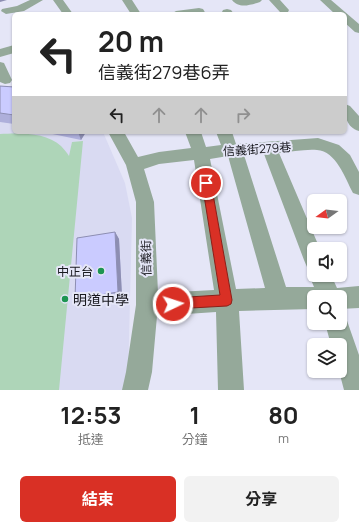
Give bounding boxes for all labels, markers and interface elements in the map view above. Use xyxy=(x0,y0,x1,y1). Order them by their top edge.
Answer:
text: 20 m xyxy=(98,22,164,60)
icon: left xyxy=(32,28,84,80)
text: 信義街279巷6弄 xyxy=(98,60,230,84)
icon: left xyxy=(106,104,128,126)
icon: ahead xyxy=(148,104,170,126)
icon: ahead xyxy=(190,104,212,126)
icon: right xyxy=(232,104,254,126)
street label: 信義街279巷 xyxy=(222,138,292,160)
pin xyxy=(189,166,223,200)
icon: arrive xyxy=(195,172,217,194)
north arrow xyxy=(307,194,347,234)
map controls xyxy=(307,194,347,378)
street label: 信義街 xyxy=(137,240,155,276)
button: sound xyxy=(307,242,347,282)
place label: 中正台 xyxy=(57,263,93,280)
marker: 中正台 xyxy=(96,266,106,276)
position arrow xyxy=(152,283,194,325)
place label: 明道中學 xyxy=(73,290,129,309)
button: search xyxy=(307,290,347,330)
marker: 明道中學 xyxy=(60,294,70,304)
button: layers xyxy=(307,338,347,378)
text: 12:53 xyxy=(60,398,121,431)
text: 1 xyxy=(190,398,200,431)
text: 80 xyxy=(268,398,299,431)
text: m xyxy=(278,429,289,447)
text: 抵達 xyxy=(78,430,104,448)
text: 分鐘 xyxy=(182,430,208,448)
button: 結束 xyxy=(20,476,176,522)
button: 分享 xyxy=(184,476,339,522)

